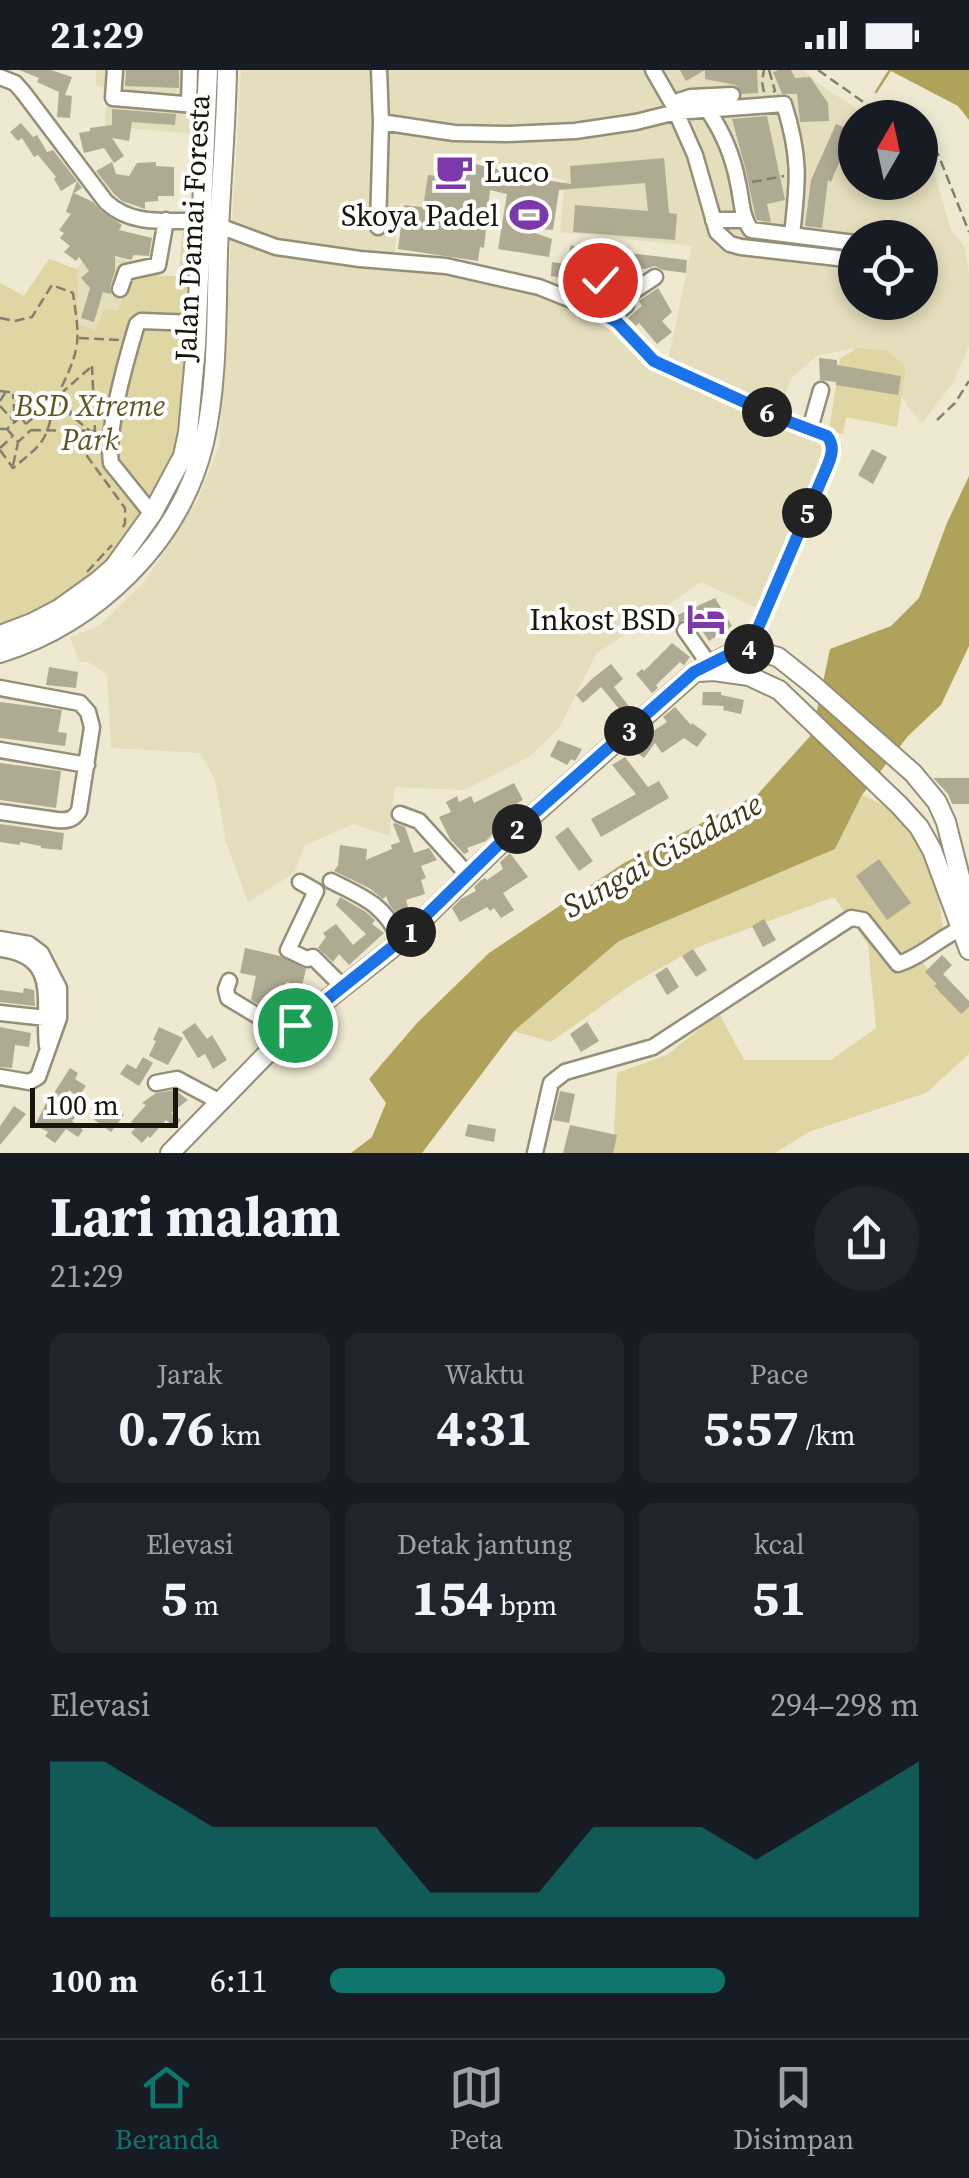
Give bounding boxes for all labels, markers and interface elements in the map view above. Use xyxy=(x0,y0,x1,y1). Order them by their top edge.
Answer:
text: 21:29 xyxy=(50,9,144,61)
street label: Jalan Damai Foresta xyxy=(164,93,220,364)
north arrow xyxy=(838,100,938,200)
map controls xyxy=(838,100,938,320)
cafe icon: Luco xyxy=(433,150,475,192)
place label: Luco xyxy=(484,151,549,192)
sports icon: Skoya Padel xyxy=(508,194,550,236)
place label: Skoya Padel xyxy=(341,195,499,236)
button: locate xyxy=(838,220,938,320)
pin xyxy=(558,238,643,323)
icon: check xyxy=(573,253,628,308)
park label: BSD Xtreme Park xyxy=(14,385,165,460)
pin: 6 xyxy=(742,387,792,437)
text: 6 xyxy=(759,393,775,431)
pin: 5 xyxy=(782,488,832,538)
text: 5 xyxy=(799,494,815,532)
hotel icon: Inkost BSD xyxy=(685,598,727,640)
place label: Inkost BSD xyxy=(529,599,676,640)
pin: 4 xyxy=(724,624,774,674)
text: 4 xyxy=(741,630,757,668)
pin: 3 xyxy=(604,706,654,756)
text: 3 xyxy=(621,712,637,750)
water label: Sungai Cisadane xyxy=(554,782,770,928)
pin: 2 xyxy=(492,804,542,854)
text: 2 xyxy=(509,810,525,848)
pin: 1 xyxy=(386,907,436,957)
text: 1 xyxy=(403,913,419,951)
pin xyxy=(253,983,338,1068)
icon: arrive xyxy=(268,998,323,1053)
scale bar xyxy=(30,1083,178,1128)
text: 100 m xyxy=(45,1086,119,1124)
text: Lari malam xyxy=(50,1179,341,1254)
button: share xyxy=(814,1186,919,1291)
text: 21:29 xyxy=(50,1254,124,1298)
text: Jarak xyxy=(157,1355,222,1393)
text: Waktu xyxy=(445,1355,524,1393)
text: Pace xyxy=(750,1355,809,1393)
text: 0.76 xyxy=(118,1393,214,1462)
text: 4:31 xyxy=(436,1393,533,1462)
text: 5:57 xyxy=(703,1393,799,1462)
text: km xyxy=(214,1416,262,1454)
text: /km xyxy=(799,1416,855,1454)
text: Elevasi xyxy=(146,1525,234,1563)
text: Detak jantung xyxy=(397,1525,572,1563)
text: kcal xyxy=(754,1525,805,1563)
text: 5 xyxy=(160,1563,188,1632)
text: 154 xyxy=(412,1563,493,1632)
text: 51 xyxy=(752,1563,806,1632)
text: m xyxy=(188,1586,219,1624)
text: bpm xyxy=(493,1586,557,1624)
text: Elevasi xyxy=(50,1683,150,1727)
text: 294–298 m xyxy=(770,1683,919,1727)
text: 100 m xyxy=(50,1959,138,2003)
text: 6:11 xyxy=(210,1959,268,2003)
tab: Beranda xyxy=(115,2060,219,2158)
tab: Peta xyxy=(449,2060,504,2158)
tab: Disimpan xyxy=(733,2060,854,2158)

